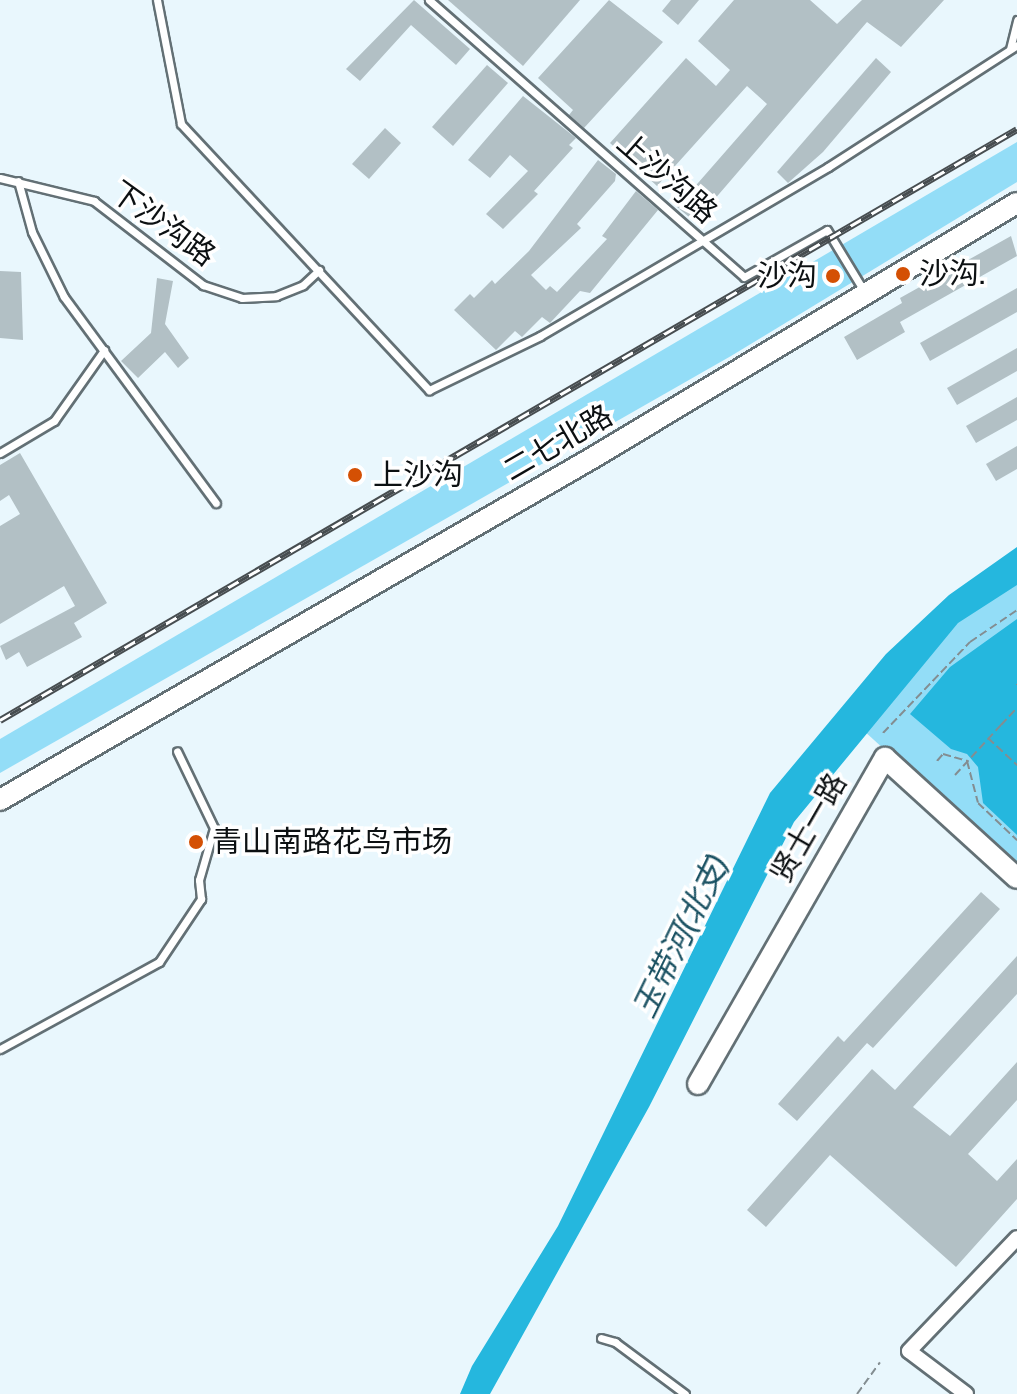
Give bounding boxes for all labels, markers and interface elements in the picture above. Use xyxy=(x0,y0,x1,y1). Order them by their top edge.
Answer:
street label: 上沙沟路 xyxy=(610,125,724,231)
street label: 下沙沟路 xyxy=(104,174,222,274)
place label: 沙沟. xyxy=(919,256,985,292)
place label: 沙沟 xyxy=(757,258,817,294)
marker: 沙沟. xyxy=(894,265,912,283)
marker: 沙沟 xyxy=(824,267,842,285)
street label: 二七北路 xyxy=(497,397,619,489)
place label: 上沙沟 xyxy=(373,457,463,493)
marker: 上沙沟 xyxy=(344,464,366,486)
street label: 贤士一路 xyxy=(763,767,855,889)
place label: 青山南路花鸟市场 xyxy=(212,824,452,860)
marker: 青山南路花鸟市场 xyxy=(187,833,205,851)
water label: 玉带河(北支) xyxy=(625,848,737,1024)

